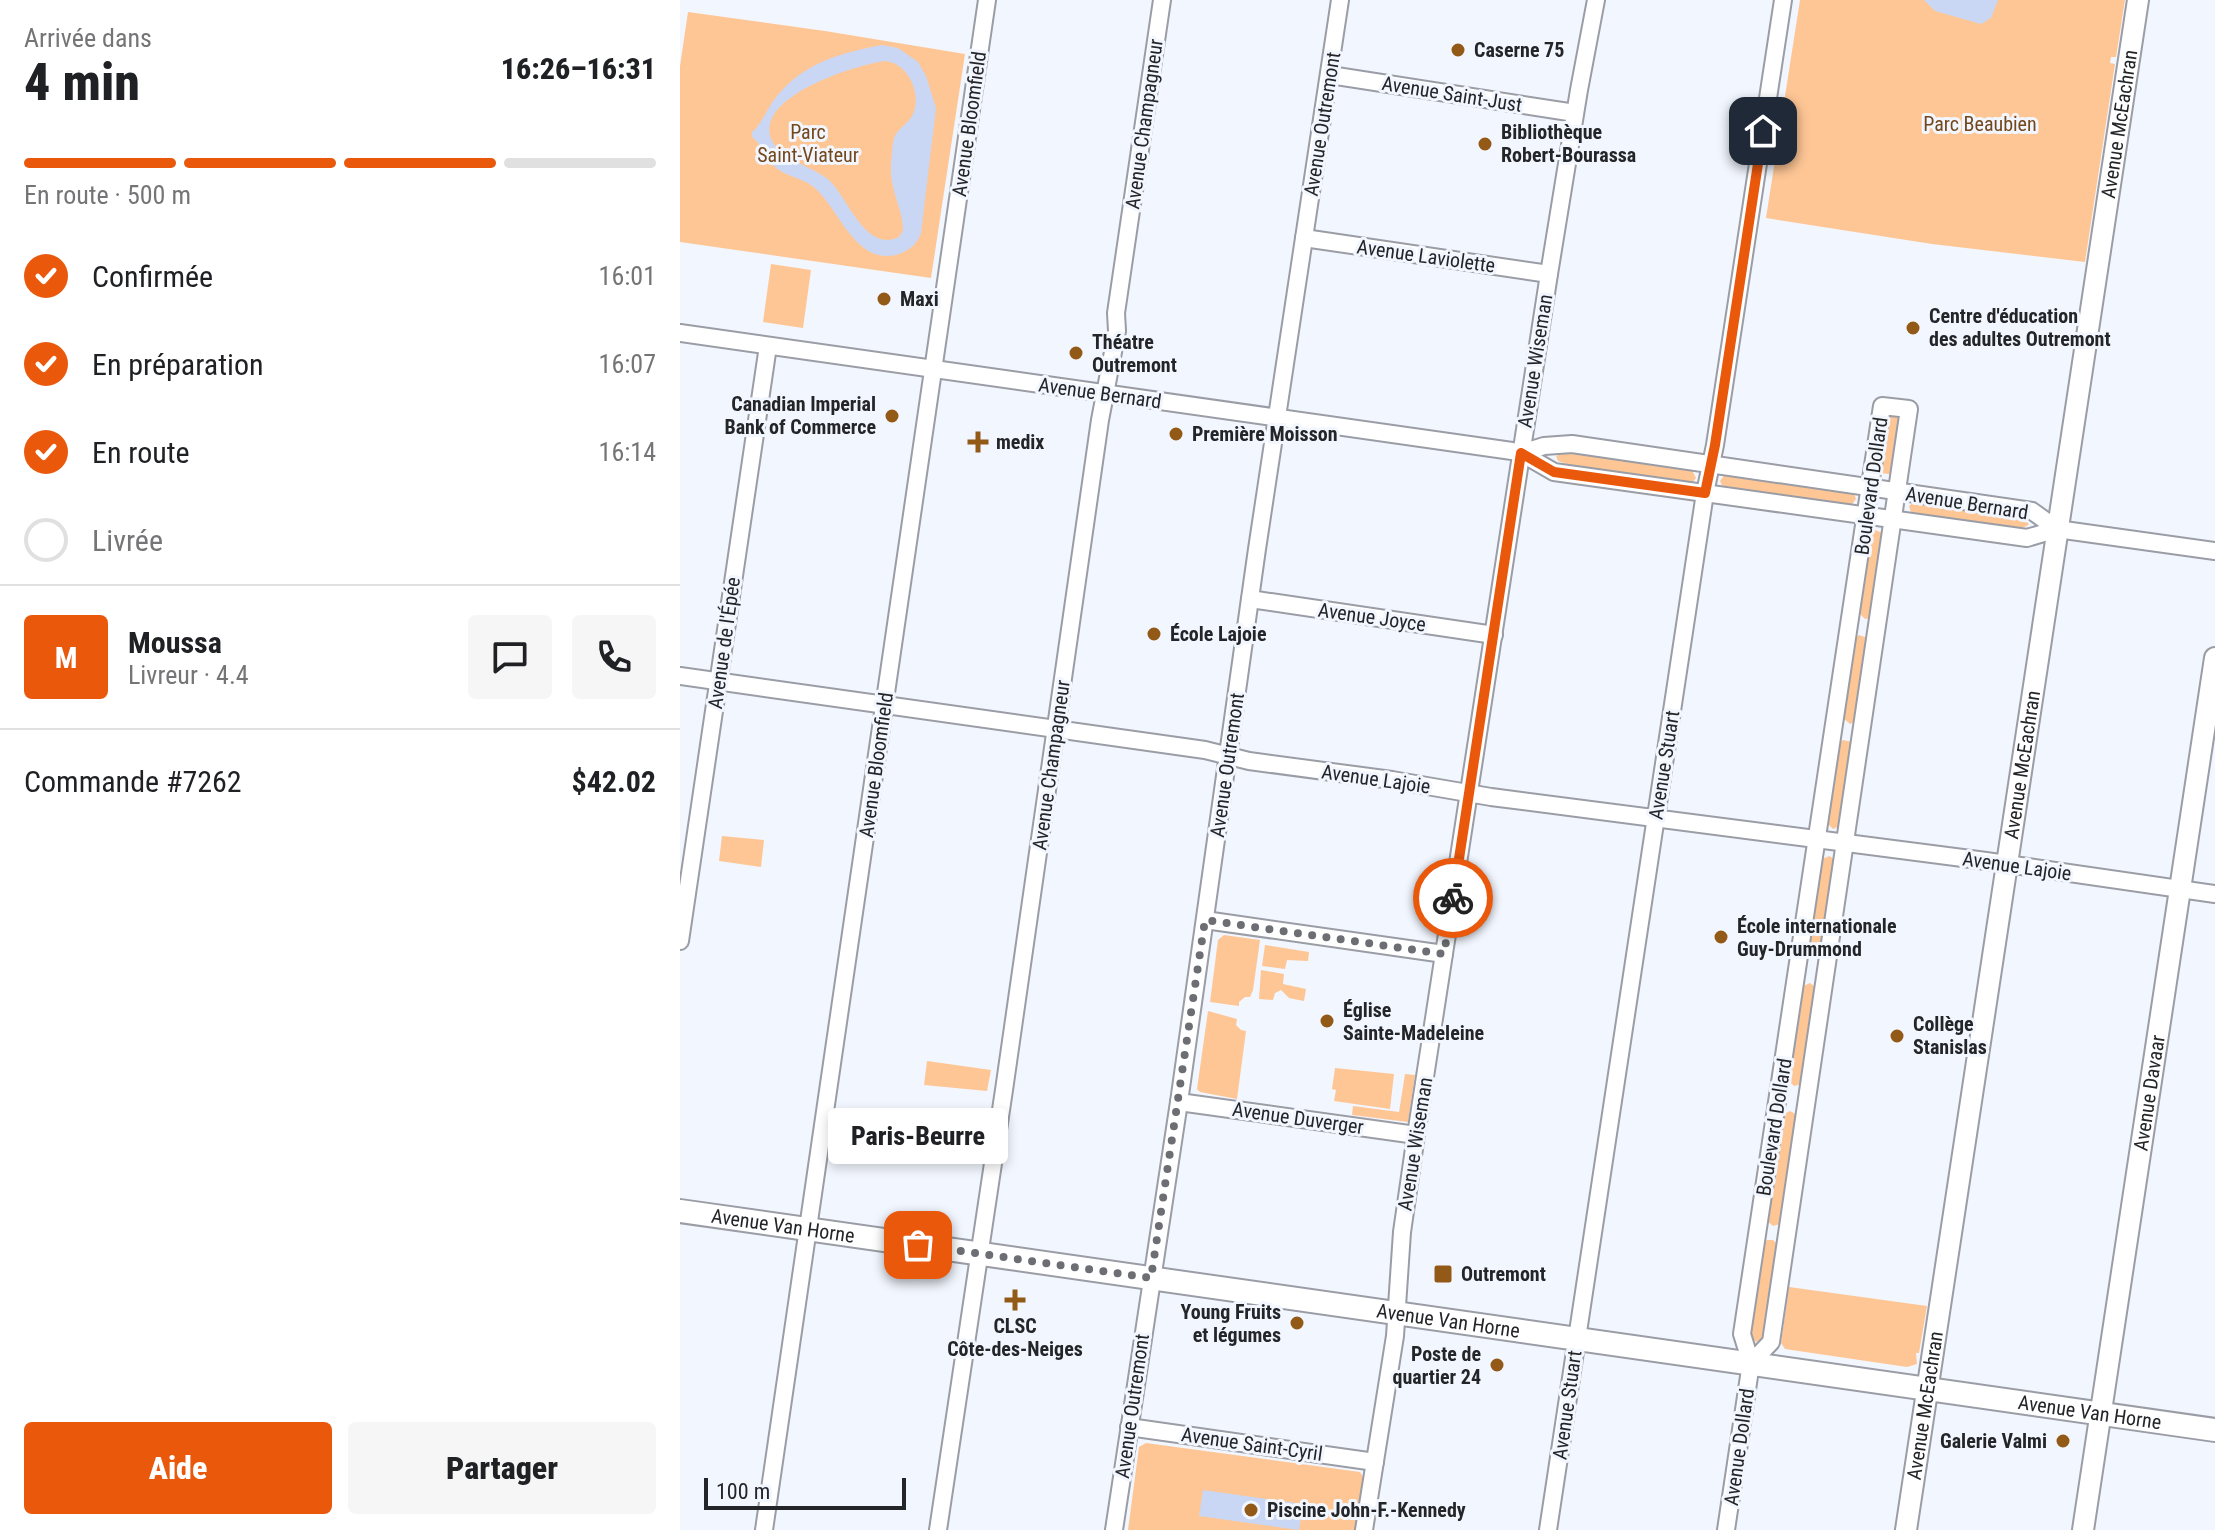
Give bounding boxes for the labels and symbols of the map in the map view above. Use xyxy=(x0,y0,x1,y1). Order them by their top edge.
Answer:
street label: Avenue Champagneur xyxy=(1120,37,1168,211)
place label: Caserne 75 xyxy=(1474,38,1564,62)
marker: Caserne 75 xyxy=(1449,41,1467,59)
street label: Avenue McEachran xyxy=(2096,48,2142,200)
street label: Avenue Bloomfield xyxy=(947,50,991,198)
street label: Avenue Outremont xyxy=(1299,50,1345,198)
street label: Avenue Saint-Just xyxy=(1380,71,1524,117)
pin xyxy=(1729,97,1797,165)
park label: Parc Beaubien xyxy=(1923,112,2037,136)
park label: Parc Saint-Viateur xyxy=(757,120,859,167)
place label: Bibliothèque Robert-Bourassa xyxy=(1501,120,1636,167)
marker: Bibliothèque Robert-Bourassa xyxy=(1476,135,1494,153)
street label: Avenue Laviolette xyxy=(1355,234,1497,278)
place label: Maxi xyxy=(900,287,939,311)
marker: Maxi xyxy=(875,290,893,308)
street label: Avenue Wiseman xyxy=(1513,293,1557,429)
place label: Centre d'éducation des adultes Outremont xyxy=(1929,304,2111,351)
marker: Centre d'éducation des adultes Outremont xyxy=(1904,319,1922,337)
place label: Théatre Outremont xyxy=(1092,330,1177,377)
marker: Théatre Outremont xyxy=(1067,344,1085,362)
street label: Avenue Bernard xyxy=(1037,373,1163,413)
place label: Canadian Imperial Bank of Commerce xyxy=(724,392,876,439)
marker: Canadian Imperial Bank of Commerce xyxy=(883,407,901,425)
street label: Boulevard Dollard xyxy=(1849,416,1893,556)
place label: Première Moisson xyxy=(1192,422,1338,446)
marker: Première Moisson xyxy=(1167,425,1185,443)
place label: medix xyxy=(996,430,1044,454)
marker: medix xyxy=(967,431,989,453)
street label: Avenue Bernard xyxy=(1904,481,2030,525)
street label: Avenue de l'Épée xyxy=(703,576,745,710)
street label: Avenue Joyce xyxy=(1317,598,1427,636)
place label: École Lajoie xyxy=(1170,622,1266,646)
marker: École Lajoie xyxy=(1145,625,1163,643)
street label: Avenue Champagneur xyxy=(1027,678,1075,852)
street label: Avenue McEachran xyxy=(1999,689,2045,841)
street label: Avenue Bloomfield xyxy=(854,691,898,839)
street label: Avenue Outremont xyxy=(1205,691,1249,839)
street label: Avenue Stuart xyxy=(1644,709,1684,821)
street label: Avenue Lajoie xyxy=(1320,759,1432,799)
street label: Avenue Lajoie xyxy=(1961,846,2073,886)
courier xyxy=(1413,858,1493,938)
place label: École internationale Guy-Drummond xyxy=(1737,914,1896,961)
marker: École internationale Guy-Drummond xyxy=(1712,928,1730,946)
place label: Église Sainte-Madeleine xyxy=(1343,998,1484,1045)
marker: Église Sainte-Madeleine xyxy=(1318,1012,1336,1030)
place label: Collège Stanislas xyxy=(1913,1012,1987,1059)
marker: Collège Stanislas xyxy=(1888,1027,1906,1045)
street label: Avenue Davaar xyxy=(2129,1033,2170,1152)
street label: Boulevard Dollard xyxy=(1751,1057,1797,1197)
street label: Avenue Wiseman xyxy=(1393,1076,1437,1212)
street label: Avenue Duverger xyxy=(1231,1097,1365,1139)
callout: Paris-Beurre xyxy=(828,1109,1008,1165)
street label: Avenue Van Horne xyxy=(710,1204,856,1248)
pin xyxy=(884,1211,952,1279)
place label: Outremont xyxy=(1461,1262,1546,1286)
marker: Outremont xyxy=(1432,1263,1454,1285)
marker: CLSC Côte-des-Neiges xyxy=(1004,1289,1026,1311)
street label: Avenue Van Horne xyxy=(1375,1299,1521,1343)
place label: Young Fruits et légumes xyxy=(1181,1300,1281,1347)
place label: CLSC Côte-des-Neiges xyxy=(947,1314,1083,1361)
marker: Young Fruits et légumes xyxy=(1288,1314,1306,1332)
street label: Avenue McEachran xyxy=(1902,1329,1948,1481)
street label: Avenue Outremont xyxy=(1110,1332,1154,1480)
place label: Poste de quartier 24 xyxy=(1393,1342,1481,1389)
street label: Avenue Stuart xyxy=(1547,1349,1587,1461)
marker: Poste de quartier 24 xyxy=(1488,1356,1506,1374)
street label: Avenue Dollard xyxy=(1719,1387,1759,1507)
street label: Avenue Van Horne xyxy=(2017,1390,2163,1434)
street label: Avenue Saint-Cyril xyxy=(1180,1422,1324,1466)
place label: Galerie Valmi xyxy=(1940,1429,2047,1453)
marker: Galerie Valmi xyxy=(2054,1432,2072,1450)
scale bar xyxy=(704,1474,906,1510)
place label: Piscine John-F.-Kennedy xyxy=(1267,1498,1466,1522)
marker: Piscine John-F.-Kennedy xyxy=(1242,1501,1260,1519)

